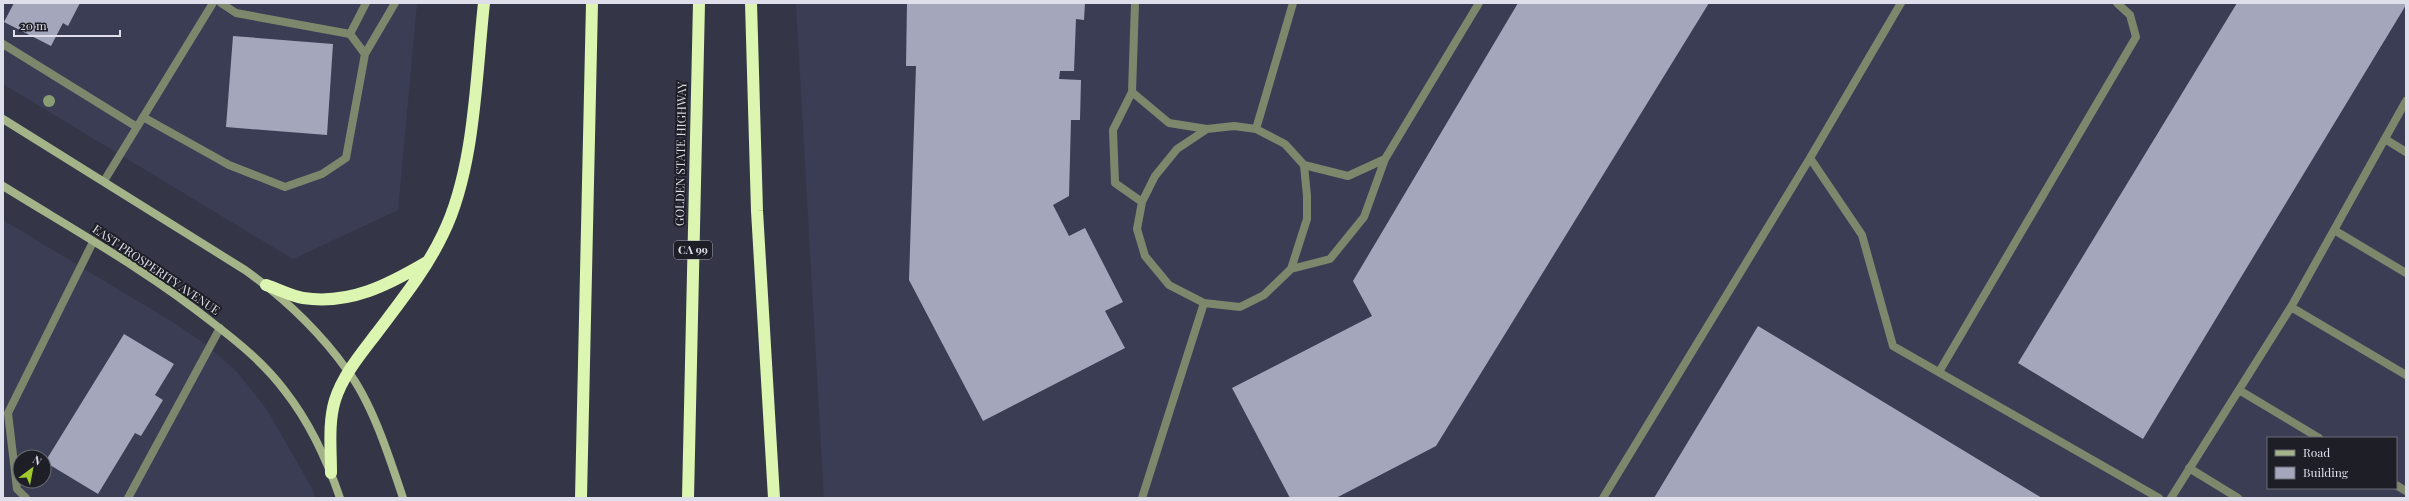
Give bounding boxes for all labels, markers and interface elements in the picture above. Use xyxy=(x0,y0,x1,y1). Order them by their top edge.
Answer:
scale bar xyxy=(14,12,120,38)
text: 20 m xyxy=(20,17,47,33)
street label: GOLDEN STATE HIGHWAY xyxy=(671,81,689,226)
street label: EAST PROSPERITY AVENUE xyxy=(90,220,223,318)
road number: CA 99 xyxy=(674,241,712,259)
legend xyxy=(2267,437,2397,489)
text: Road xyxy=(2303,444,2330,460)
north arrow xyxy=(12,449,52,489)
text: N xyxy=(30,452,45,469)
text: Building xyxy=(2303,464,2349,480)

